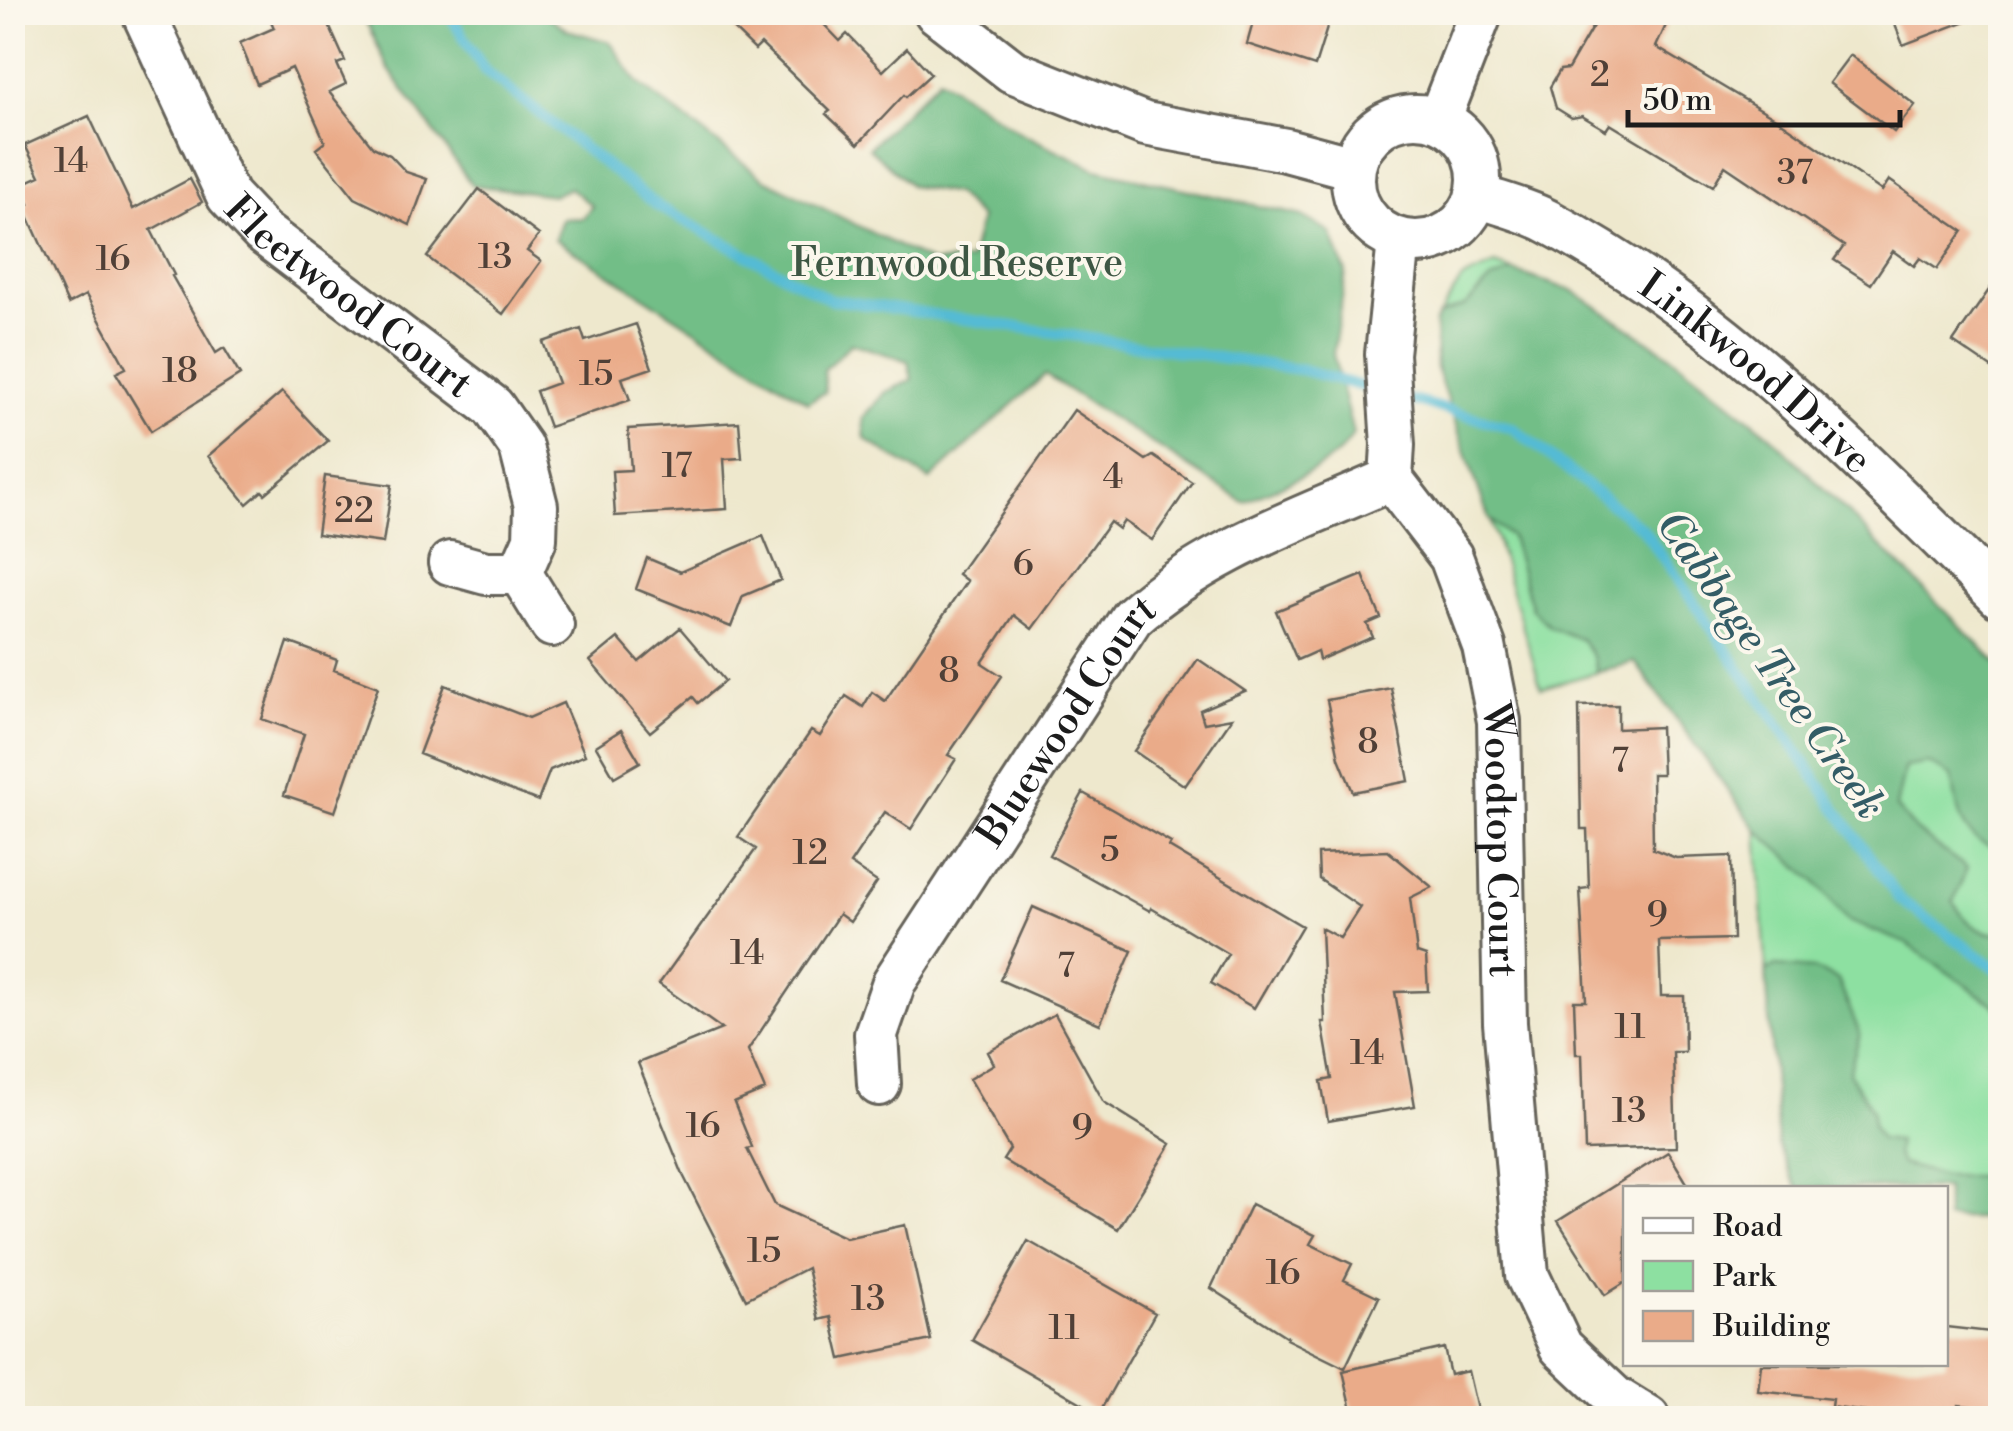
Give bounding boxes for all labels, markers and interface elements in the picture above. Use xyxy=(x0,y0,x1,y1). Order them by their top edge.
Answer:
house number: 2 xyxy=(1590,54,1610,97)
scale bar xyxy=(1628,65,1900,127)
text: 50 m xyxy=(1643,82,1712,120)
house number: 14 xyxy=(54,140,88,183)
house number: 37 xyxy=(1777,152,1813,195)
street label: Fleetwood Court xyxy=(213,185,482,410)
house number: 13 xyxy=(478,236,512,279)
house number: 16 xyxy=(95,238,131,281)
park label: Fernwood Reserve xyxy=(791,239,1123,289)
street label: Linkwood Drive xyxy=(1629,261,1882,485)
house number: 18 xyxy=(162,350,198,393)
house number: 15 xyxy=(579,353,613,396)
house number: 17 xyxy=(662,445,693,488)
house number: 4 xyxy=(1103,456,1123,499)
house number: 22 xyxy=(334,490,374,533)
water label: Cabbage Tree Creek xyxy=(1644,501,1896,830)
house number: 6 xyxy=(1012,543,1034,586)
street label: Bluewood Court xyxy=(965,584,1167,858)
house number: 8 xyxy=(938,650,960,693)
street label: Woodtop Court xyxy=(1469,697,1527,978)
house number: 8 xyxy=(1357,721,1379,764)
house number: 7 xyxy=(1611,740,1629,783)
house number: 5 xyxy=(1100,829,1120,872)
house number: 12 xyxy=(792,832,828,875)
house number: 9 xyxy=(1646,894,1668,937)
house number: 14 xyxy=(730,932,764,975)
house number: 7 xyxy=(1057,945,1075,988)
house number: 11 xyxy=(1614,1006,1646,1049)
house number: 14 xyxy=(1350,1032,1384,1075)
house number: 13 xyxy=(1612,1090,1646,1133)
house number: 16 xyxy=(685,1105,721,1148)
house number: 9 xyxy=(1071,1107,1093,1150)
legend xyxy=(1623,1186,1948,1366)
text: Road xyxy=(1713,1208,1783,1246)
house number: 15 xyxy=(747,1230,781,1273)
house number: 16 xyxy=(1265,1252,1301,1295)
text: Park xyxy=(1713,1258,1777,1296)
house number: 13 xyxy=(851,1278,885,1321)
house number: 11 xyxy=(1048,1307,1080,1350)
text: Building xyxy=(1712,1308,1831,1346)

